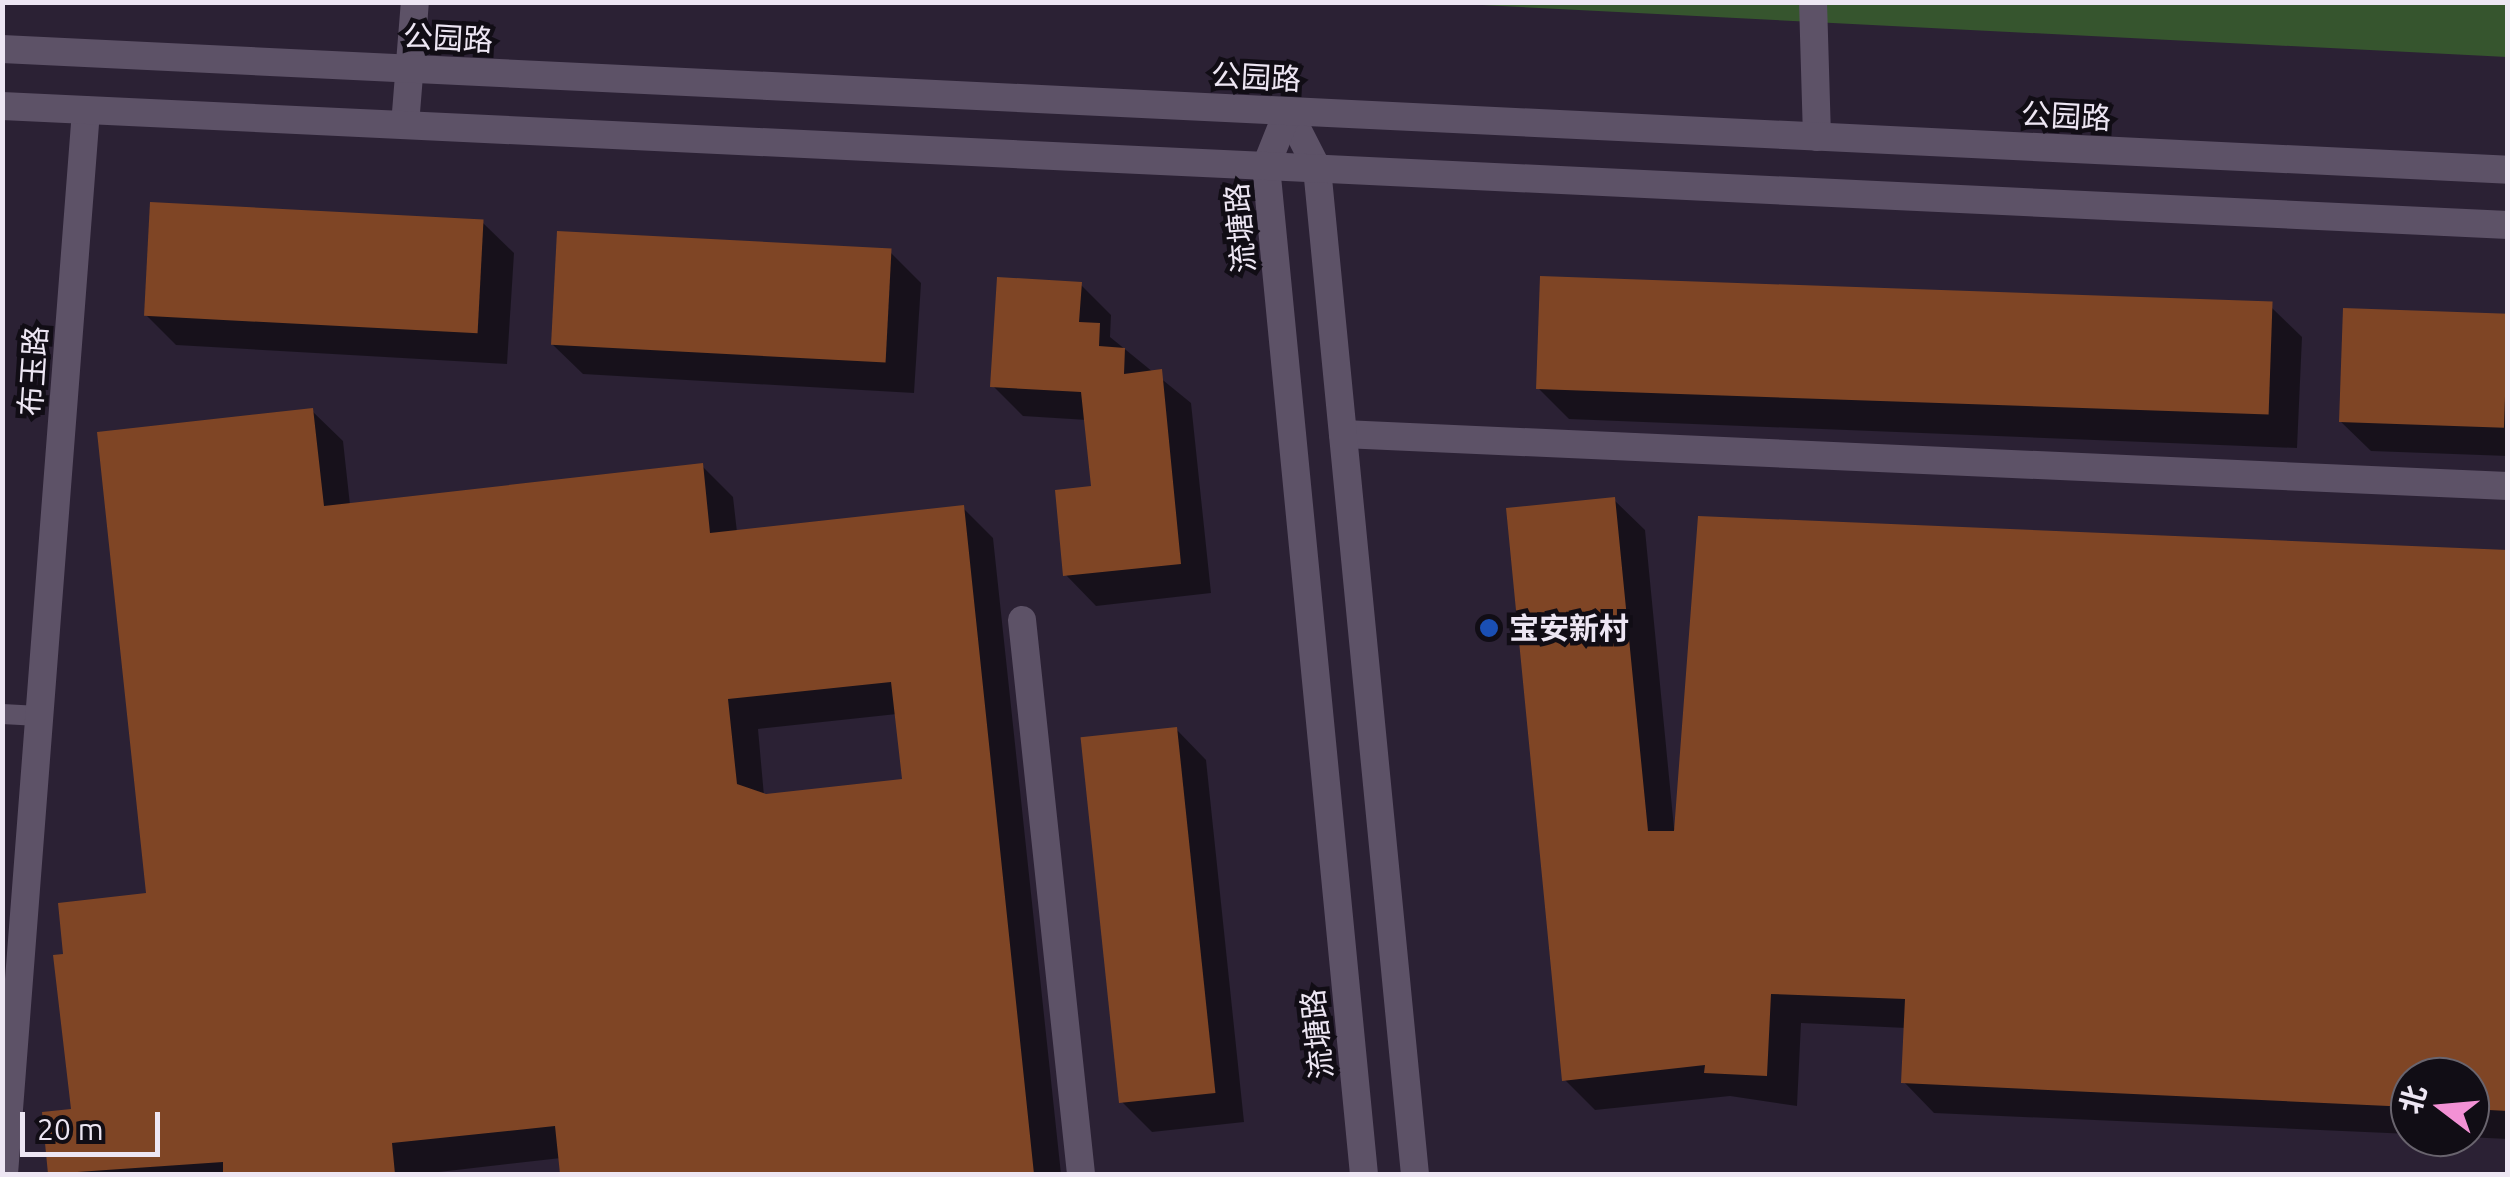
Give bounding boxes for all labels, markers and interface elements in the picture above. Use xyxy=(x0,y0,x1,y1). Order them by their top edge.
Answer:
street label: 公园路 xyxy=(402,18,494,58)
street label: 公园路 xyxy=(1210,57,1302,97)
street label: 公园路 xyxy=(2020,96,2112,136)
street label: 流塘路 xyxy=(1218,182,1262,274)
street label: 布玉路 xyxy=(12,325,54,417)
place label: 宝安新村 xyxy=(1509,610,1629,646)
marker: 宝安新村 xyxy=(1478,617,1500,639)
street label: 流塘路 xyxy=(1294,987,1340,1081)
north arrow xyxy=(2390,1057,2490,1157)
text: 北 xyxy=(2394,1081,2431,1117)
scale bar xyxy=(25,1092,165,1154)
text: 20 m xyxy=(37,1112,104,1146)

